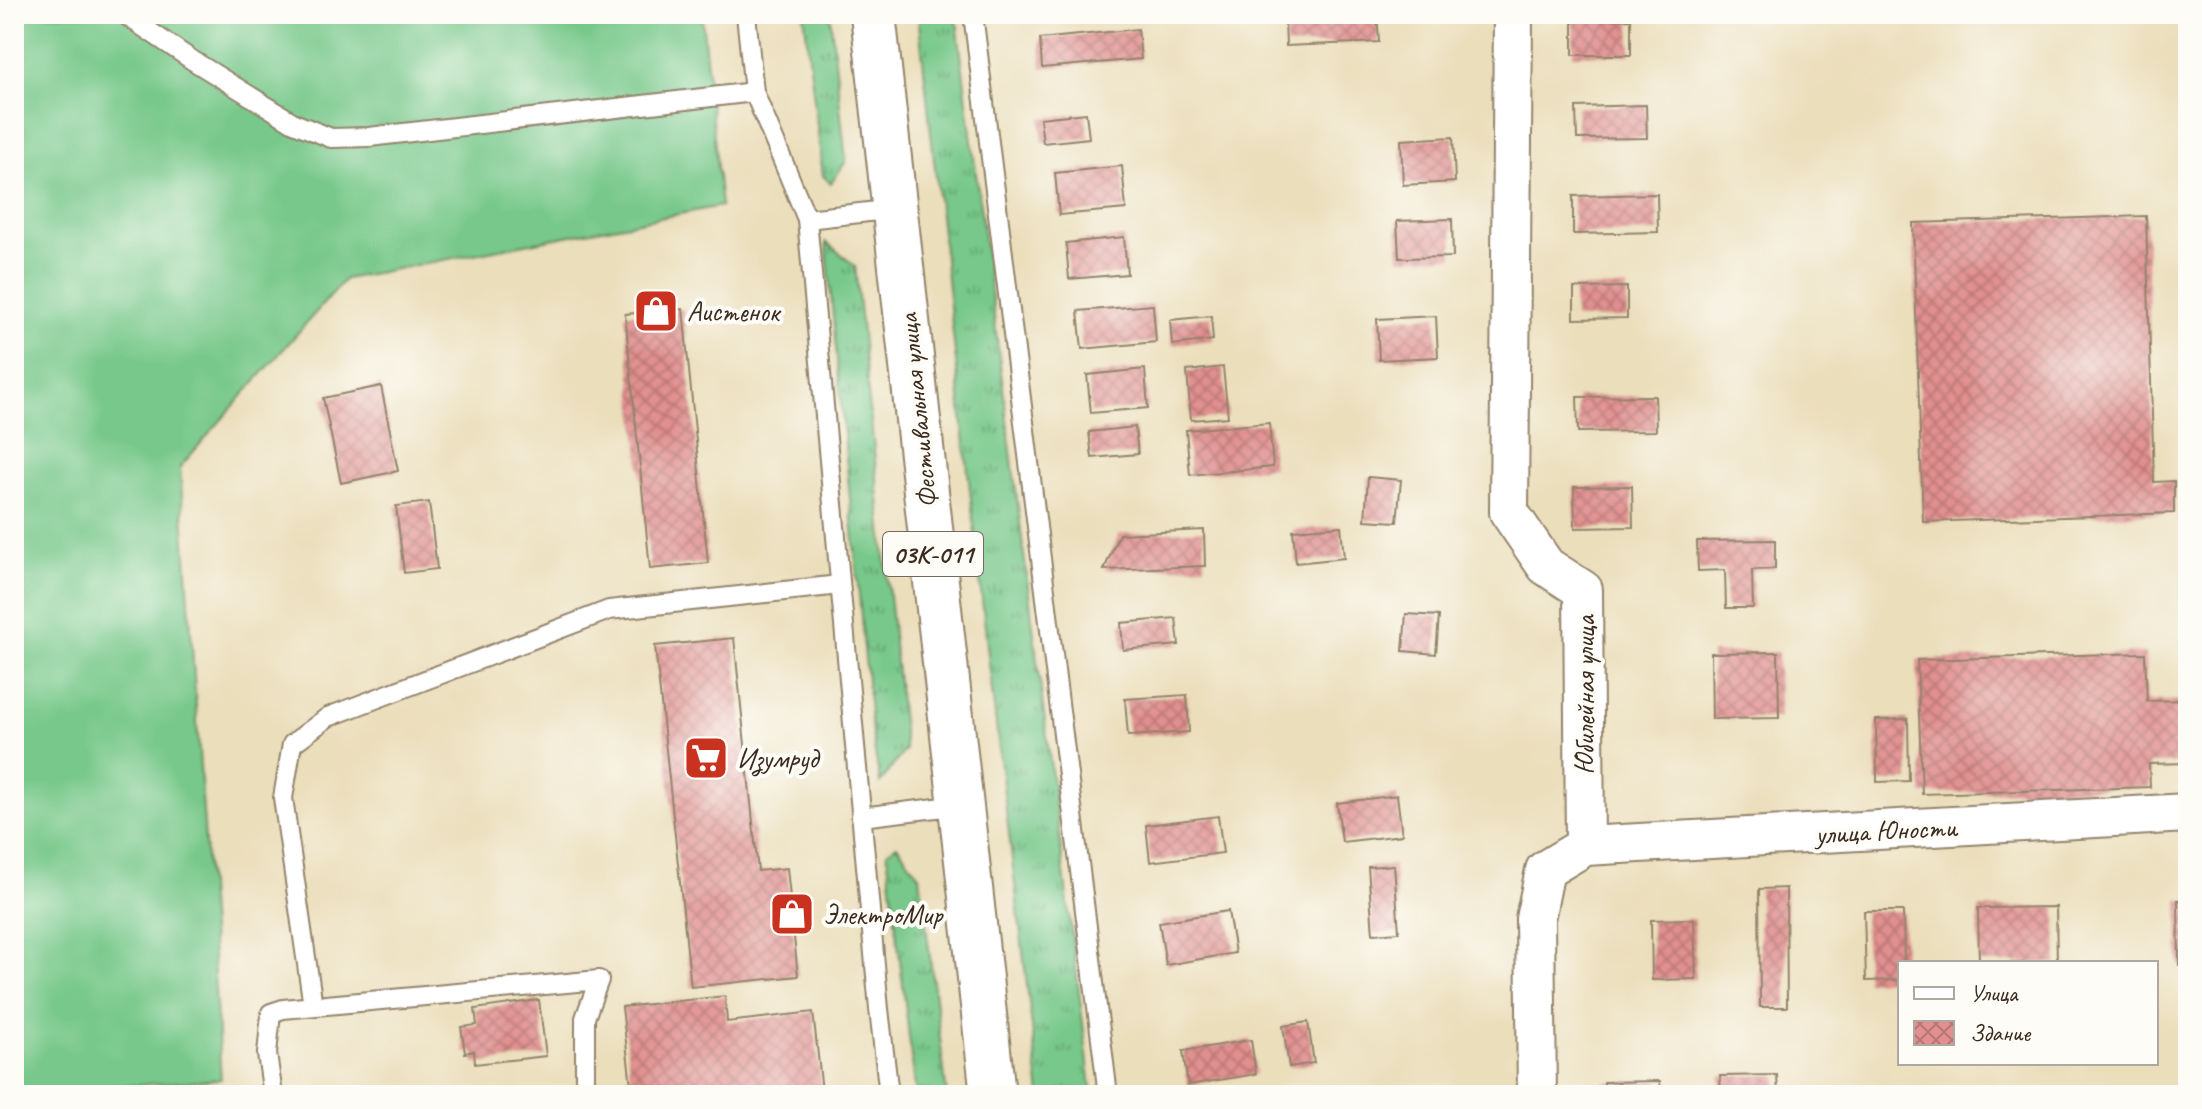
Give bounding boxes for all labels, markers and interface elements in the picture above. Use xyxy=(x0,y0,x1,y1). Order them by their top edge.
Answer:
shop icon: Аистенок xyxy=(632,287,680,335)
place label: Аистенок xyxy=(687,294,782,329)
street label: Фестивальная улица xyxy=(890,310,945,510)
road number: 03К-011 xyxy=(883,532,983,576)
street label: Юбилейная улица xyxy=(1567,614,1602,774)
supermarket icon: Изумруд xyxy=(682,734,730,782)
place label: Изумруд xyxy=(737,741,821,777)
street label: улица Юности xyxy=(1812,809,1959,852)
shop icon: ЭлектроМир xyxy=(768,890,816,938)
place label: ЭлектроМир xyxy=(823,897,944,932)
legend xyxy=(1898,961,2158,1065)
text: Улица xyxy=(1970,978,2019,1008)
text: Здание xyxy=(1970,1018,2032,1048)

